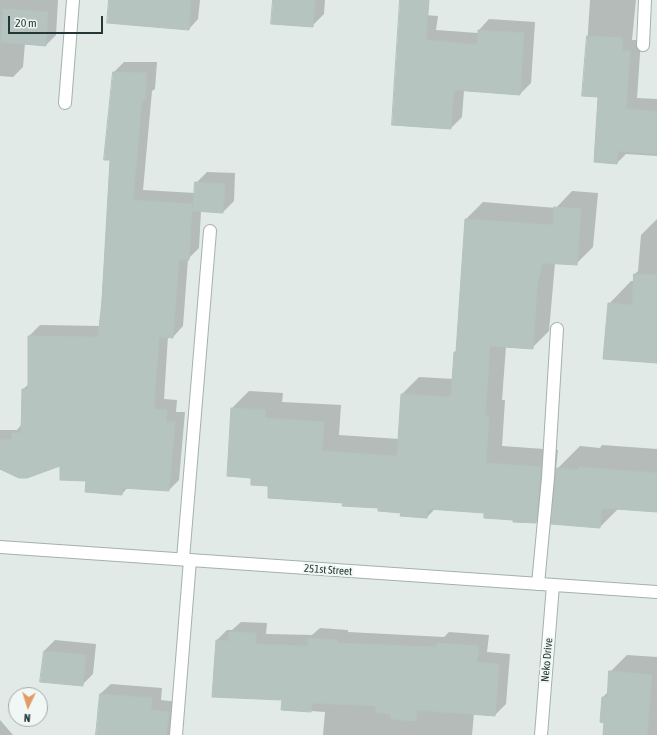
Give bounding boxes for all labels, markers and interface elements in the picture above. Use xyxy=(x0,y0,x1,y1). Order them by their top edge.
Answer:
scale bar xyxy=(10,8,105,34)
text: 20 m xyxy=(15,16,37,30)
street label: 251st Street xyxy=(303,562,353,578)
street label: Neko Drive xyxy=(539,637,555,683)
north arrow xyxy=(8,687,48,727)
text: N xyxy=(24,712,31,724)

